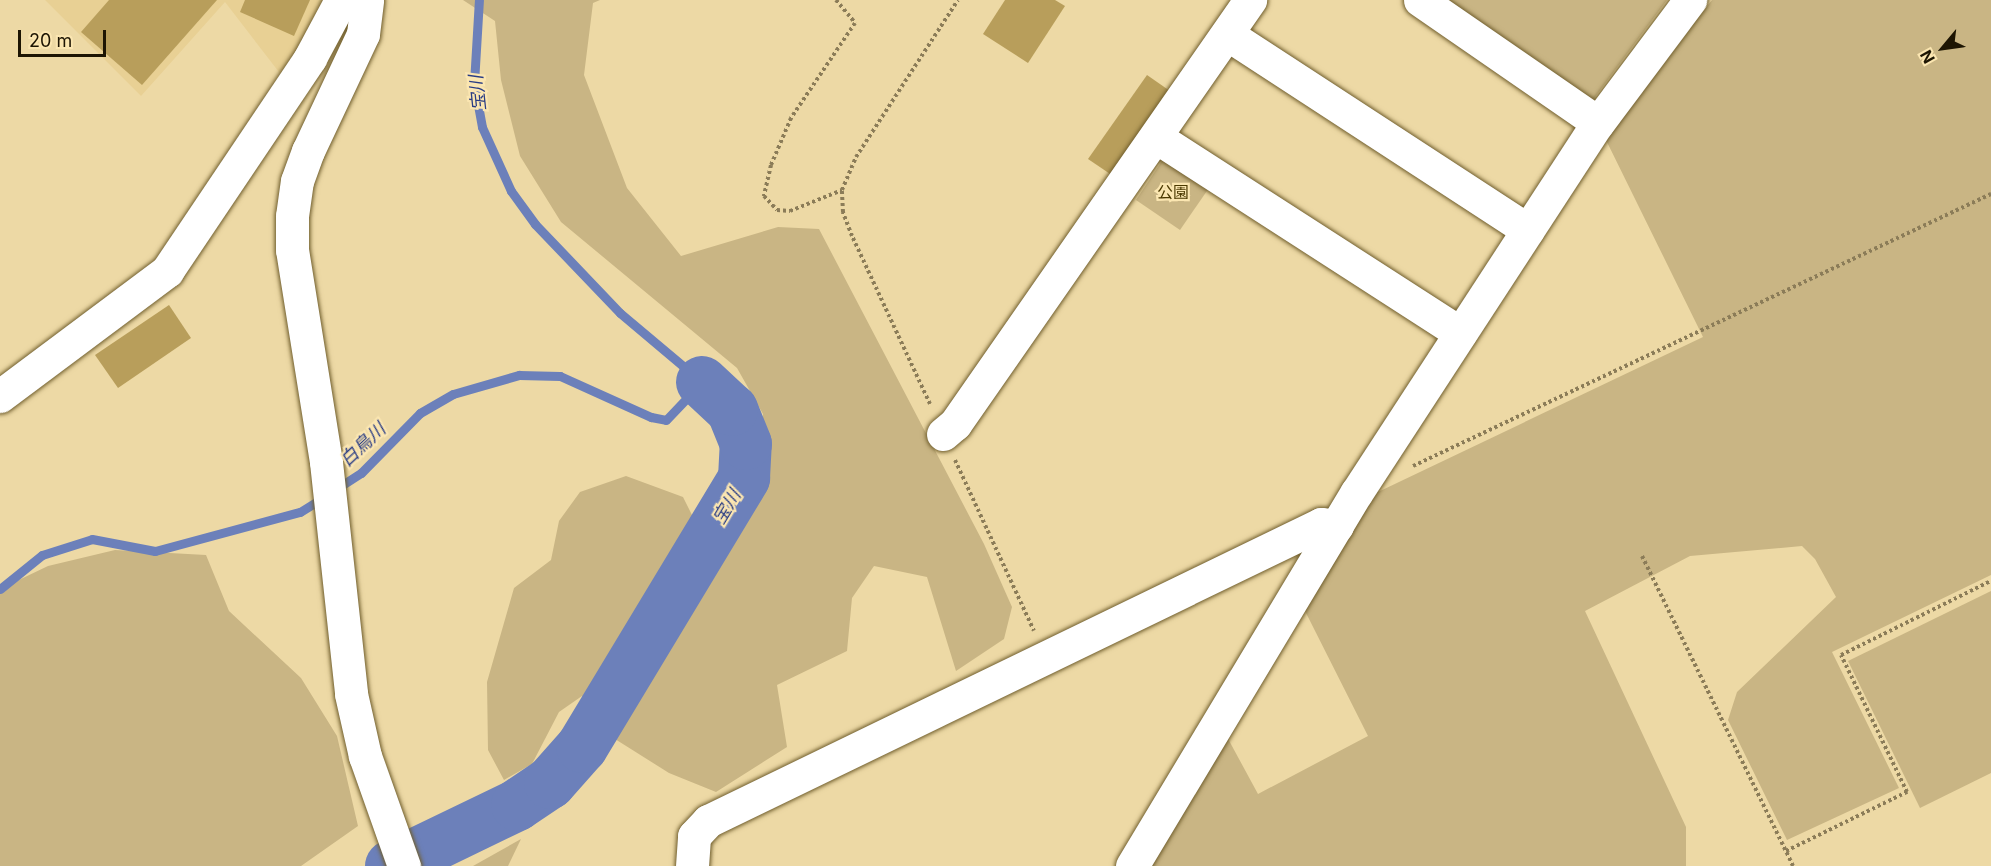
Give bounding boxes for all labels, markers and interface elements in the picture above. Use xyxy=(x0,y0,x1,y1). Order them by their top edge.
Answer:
scale bar xyxy=(21,18,110,56)
north arrow xyxy=(1913,18,1973,78)
text: 20 m xyxy=(29,30,72,51)
text: N xyxy=(1916,47,1939,67)
water label: 宝川 xyxy=(465,74,491,112)
park label: 公園 xyxy=(1157,182,1189,202)
water label: 白鳥川 xyxy=(336,419,390,471)
water label: 宝川 xyxy=(708,486,746,528)

